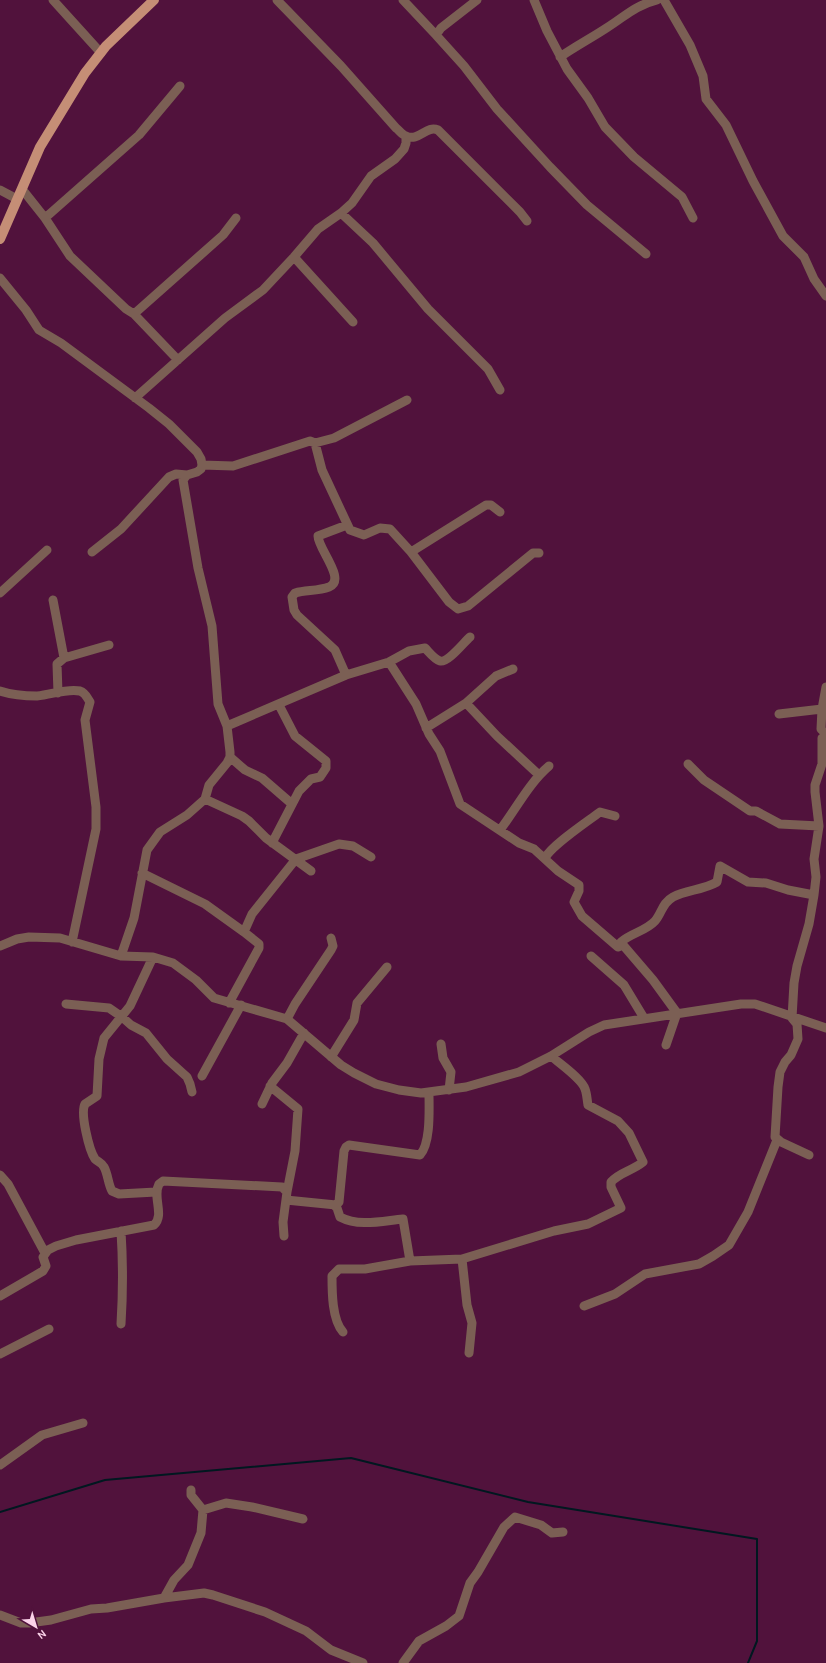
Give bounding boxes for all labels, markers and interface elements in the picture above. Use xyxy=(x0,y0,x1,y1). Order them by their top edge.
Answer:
north arrow xyxy=(16,1607,56,1647)
text: N xyxy=(35,1627,49,1642)

